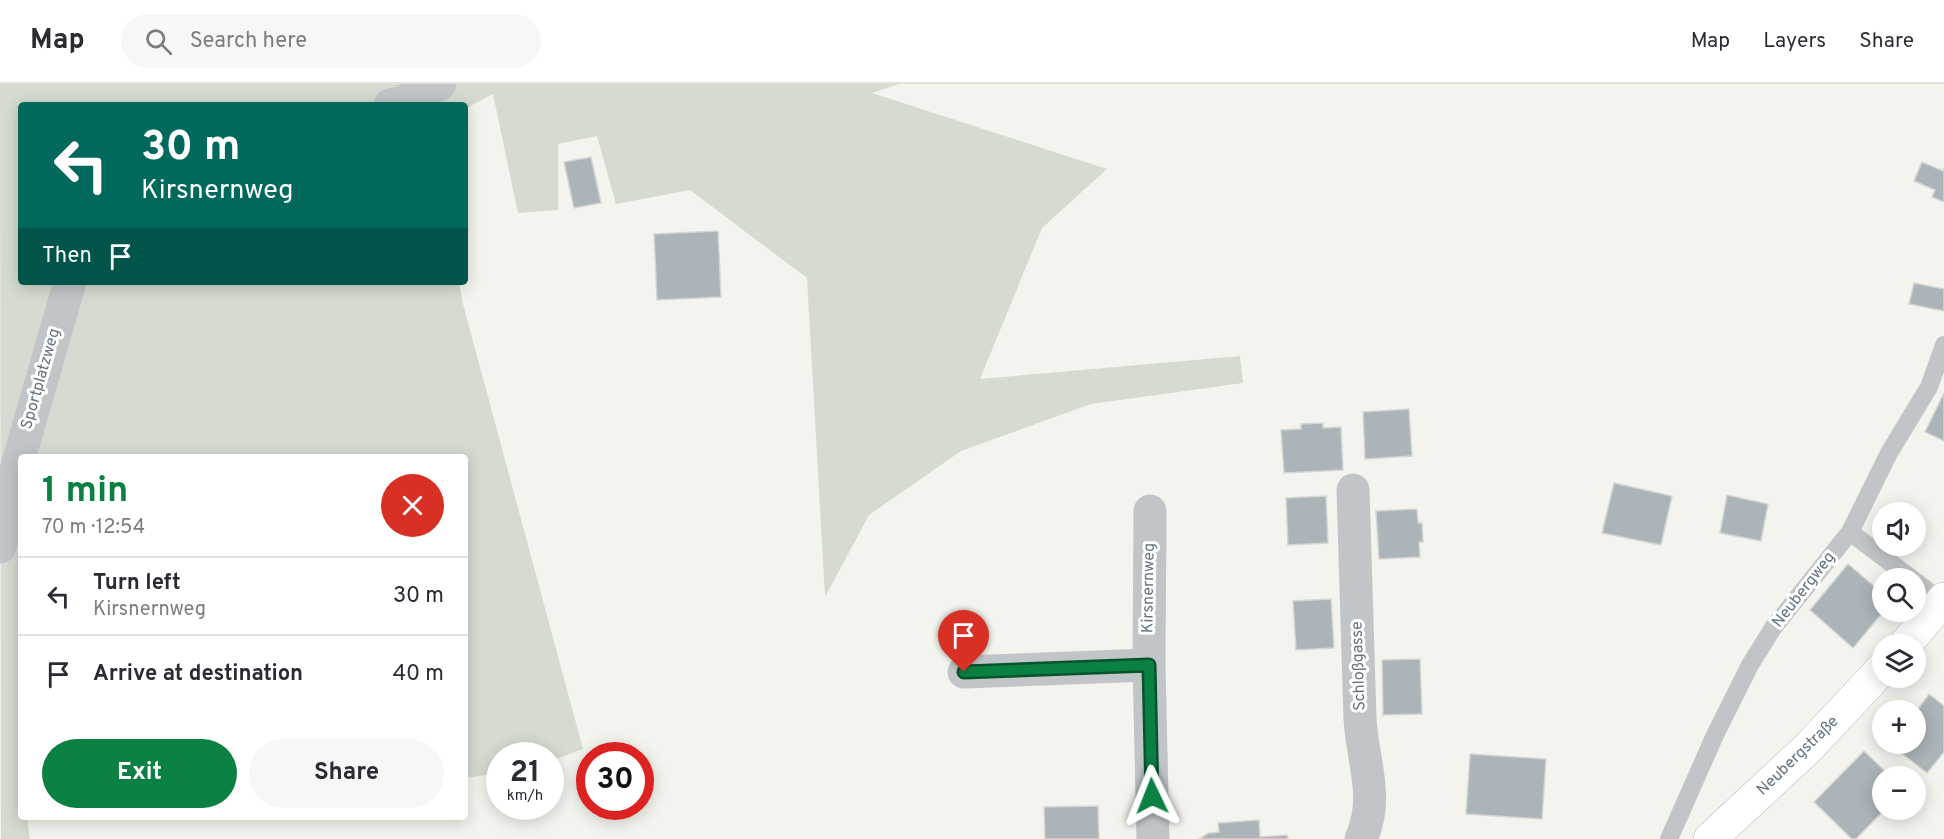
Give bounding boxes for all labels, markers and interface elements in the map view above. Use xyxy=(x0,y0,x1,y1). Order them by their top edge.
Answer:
search box xyxy=(121,14,541,68)
text: Map xyxy=(30,23,85,59)
icon: search xyxy=(142,25,175,58)
text: Search here xyxy=(190,28,307,55)
text: Map xyxy=(1691,28,1730,55)
text: Layers xyxy=(1763,28,1826,55)
text: Share xyxy=(1859,28,1914,55)
text: 30 m xyxy=(141,122,240,175)
icon: left xyxy=(42,126,120,204)
text: Kirsnernweg xyxy=(141,174,294,208)
icon: arrive xyxy=(104,240,137,273)
text: Then xyxy=(42,243,92,270)
street label: Sportplatzweg xyxy=(17,326,65,432)
text: 1 min xyxy=(42,469,128,515)
button: close xyxy=(381,474,444,537)
map controls xyxy=(1872,502,1926,820)
button: sound xyxy=(1872,502,1926,556)
text: 70 m · 12:54 xyxy=(42,515,145,541)
street label: Kirsnernweg xyxy=(1138,543,1160,633)
street label: Neubergweg xyxy=(1768,548,1840,632)
button: search xyxy=(1872,568,1926,622)
text: Turn left xyxy=(93,570,181,597)
icon: left xyxy=(42,580,75,613)
text: 30 m xyxy=(393,583,444,610)
text: Kirsnernweg xyxy=(93,597,206,623)
pin xyxy=(938,610,989,672)
icon: arrive xyxy=(947,619,980,652)
street label: Schloßgasse xyxy=(1347,621,1371,711)
button: layers xyxy=(1872,634,1926,688)
icon: arrive xyxy=(42,658,75,691)
text: Arrive at destination xyxy=(93,661,303,688)
text: 40 m xyxy=(392,661,444,688)
button: + xyxy=(1872,700,1926,754)
street label: Neubergstraße xyxy=(1753,712,1843,800)
button: Exit xyxy=(42,739,237,808)
button: Share xyxy=(249,739,444,808)
speed limit sign: 30 xyxy=(576,742,654,820)
text: 21 xyxy=(510,755,540,792)
position arrow xyxy=(1120,764,1184,828)
button: − xyxy=(1872,766,1926,820)
text: km/h xyxy=(507,787,543,806)

